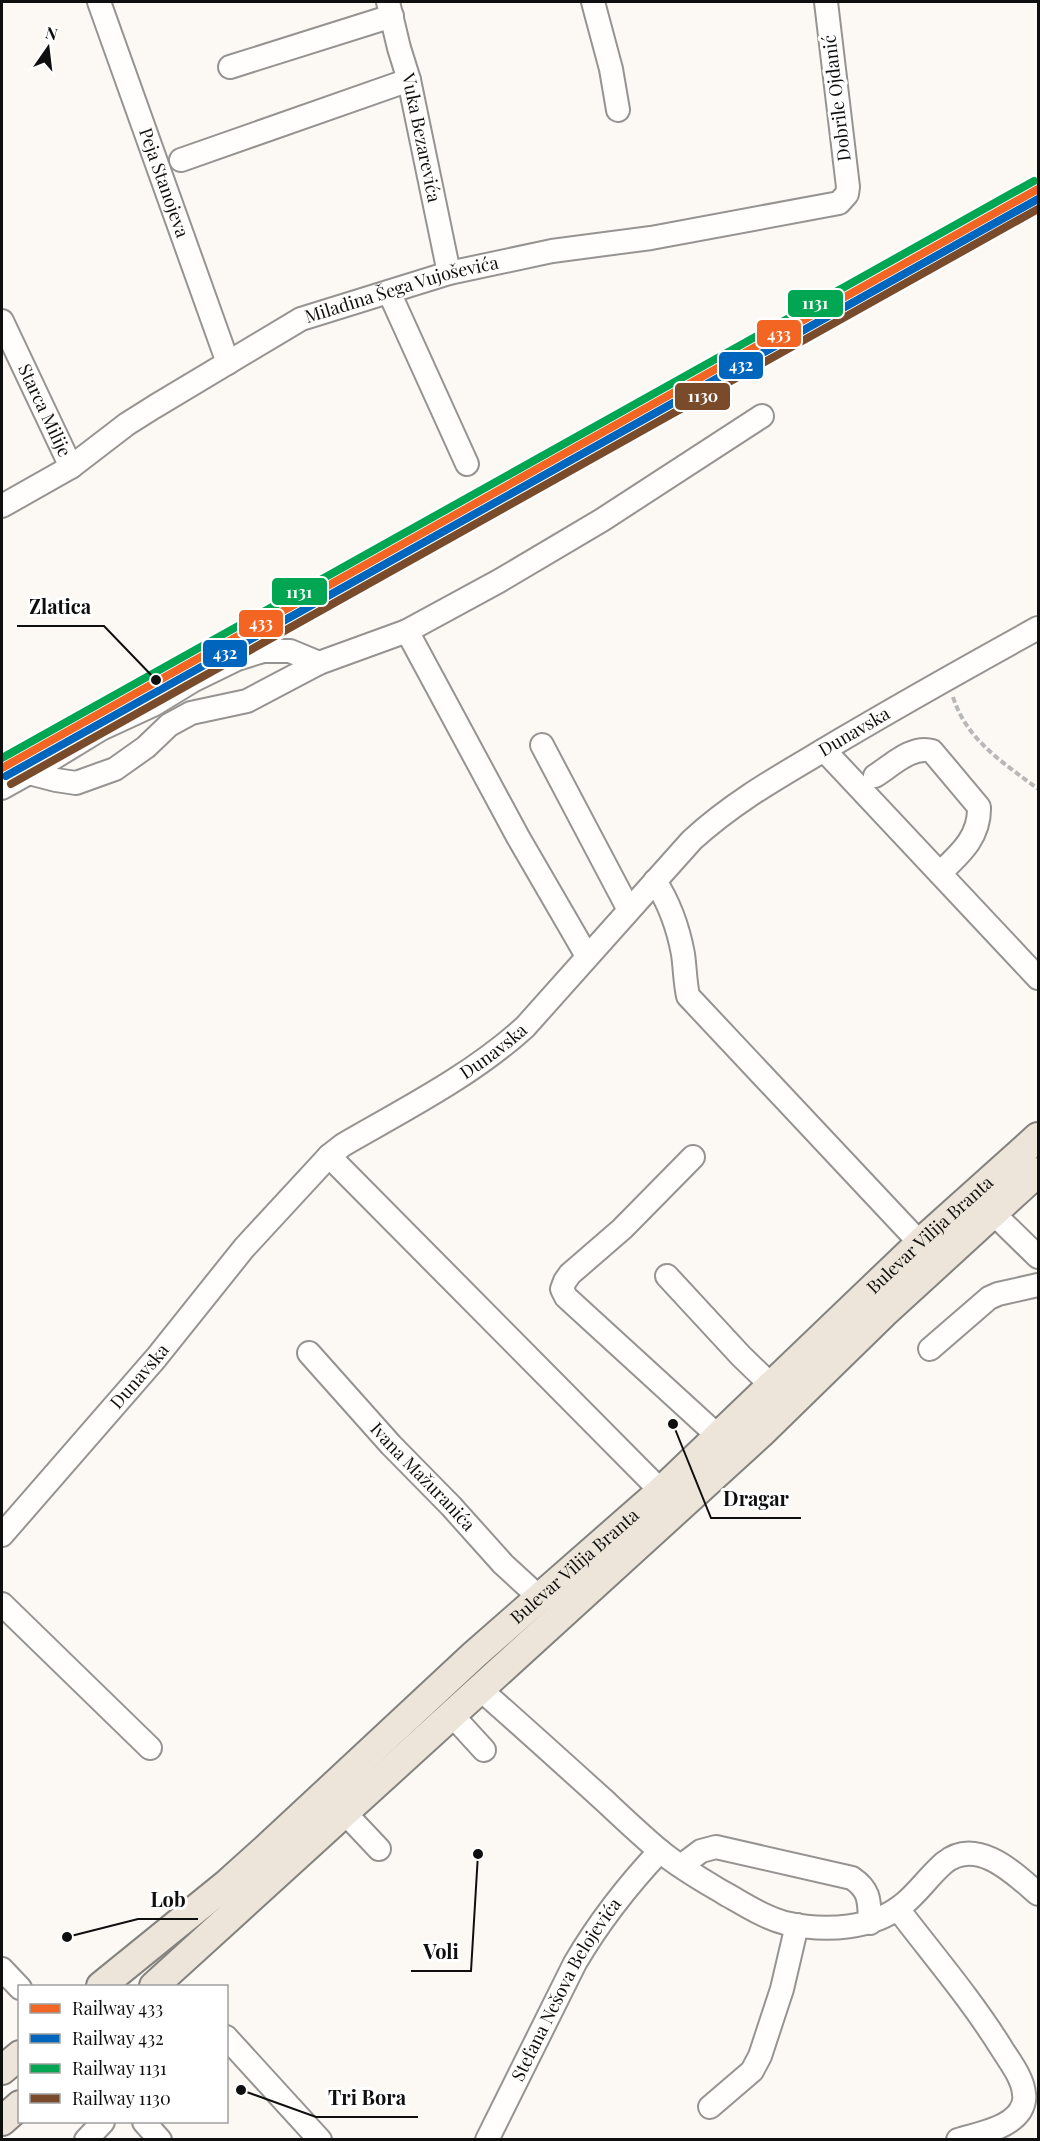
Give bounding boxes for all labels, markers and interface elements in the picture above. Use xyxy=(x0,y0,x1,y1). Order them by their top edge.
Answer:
north arrow xyxy=(18,18,78,78)
text: N xyxy=(44,21,60,45)
street label: Dobrile Ojdanić xyxy=(816,33,856,163)
street label: Vuka Bezarevića xyxy=(396,69,447,204)
street label: Peja Stanojeva xyxy=(134,124,195,241)
street label: Miladina Šega Vujoševića xyxy=(301,250,500,328)
line badge: 1131 xyxy=(787,289,844,318)
text: 1131 xyxy=(802,292,828,313)
line badge: 433 xyxy=(756,319,802,348)
text: 433 xyxy=(767,323,791,344)
line badge: 432 xyxy=(718,351,764,380)
text: 432 xyxy=(729,354,753,375)
street label: Starca Milije xyxy=(13,360,77,460)
line badge: 1130 xyxy=(674,382,731,411)
text: 1130 xyxy=(688,385,718,406)
line badge: 1131 xyxy=(271,577,328,606)
text: 1131 xyxy=(286,581,312,602)
callout: Zlatica xyxy=(17,588,104,626)
text: Zlatica xyxy=(29,592,92,619)
line badge: 433 xyxy=(238,609,284,638)
text: 433 xyxy=(249,612,273,633)
line badge: 432 xyxy=(202,639,248,668)
text: 432 xyxy=(213,642,237,663)
street label: Dunavska xyxy=(814,701,894,762)
street label: Dunavska xyxy=(455,1018,532,1084)
street label: Bulevar Vilija Branta xyxy=(861,1170,998,1299)
street label: Dunavska xyxy=(104,1338,174,1413)
street label: Ivana Mažuranića xyxy=(365,1417,481,1536)
callout: Dragar xyxy=(711,1480,801,1518)
text: Dragar xyxy=(723,1484,790,1511)
street label: Bulevar Vilija Branta xyxy=(505,1503,644,1629)
callout: Lob xyxy=(138,1881,198,1919)
text: Lob xyxy=(150,1885,186,1912)
street label: Stefana Nešova Belojevića xyxy=(505,1893,626,2085)
callout: Voli xyxy=(411,1933,471,1971)
text: Voli xyxy=(422,1937,459,1964)
legend xyxy=(18,1985,228,2123)
text: Railway 433 xyxy=(72,1996,163,2020)
text: Railway 432 xyxy=(72,2026,164,2050)
text: Railway 1131 xyxy=(72,2056,167,2080)
callout: Tri Bora xyxy=(316,2079,418,2117)
text: Tri Bora xyxy=(328,2083,407,2110)
text: Railway 1130 xyxy=(72,2086,171,2110)

